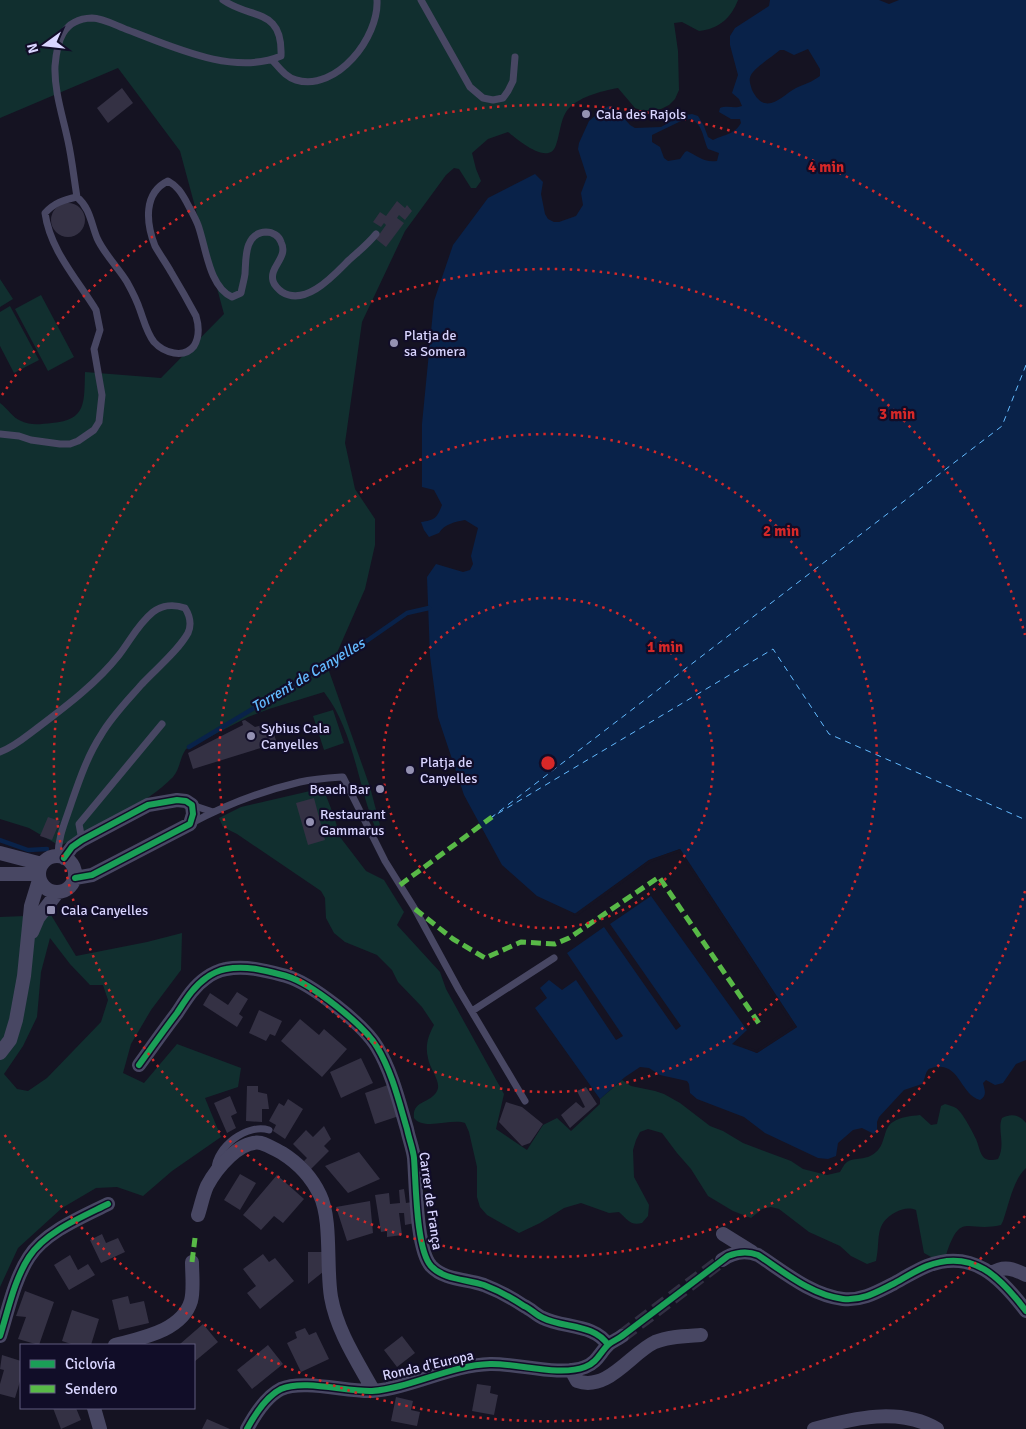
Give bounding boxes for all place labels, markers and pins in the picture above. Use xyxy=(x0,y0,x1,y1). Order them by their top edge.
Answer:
place label: Cala des Rajols xyxy=(596,106,686,123)
marker: Cala des Rajols xyxy=(580,108,592,120)
place label: Platja de sa Somera xyxy=(404,327,466,360)
marker: Platja de sa Somera xyxy=(388,337,400,349)
place label: Sybius Cala Canyelles xyxy=(261,720,330,753)
marker: Sybius Cala Canyelles xyxy=(245,730,257,742)
place label: Platja de Canyelles xyxy=(420,754,477,787)
centre of rings xyxy=(539,754,557,772)
marker: Platja de Canyelles xyxy=(404,764,416,776)
place label: Beach Bar xyxy=(309,781,371,798)
marker: Beach Bar xyxy=(374,783,386,795)
place label: Restaurant Gammarus xyxy=(320,806,386,839)
marker: Restaurant Gammarus xyxy=(304,816,316,828)
place label: Cala Canyelles xyxy=(61,902,148,919)
marker: Cala Canyelles xyxy=(45,904,57,916)

